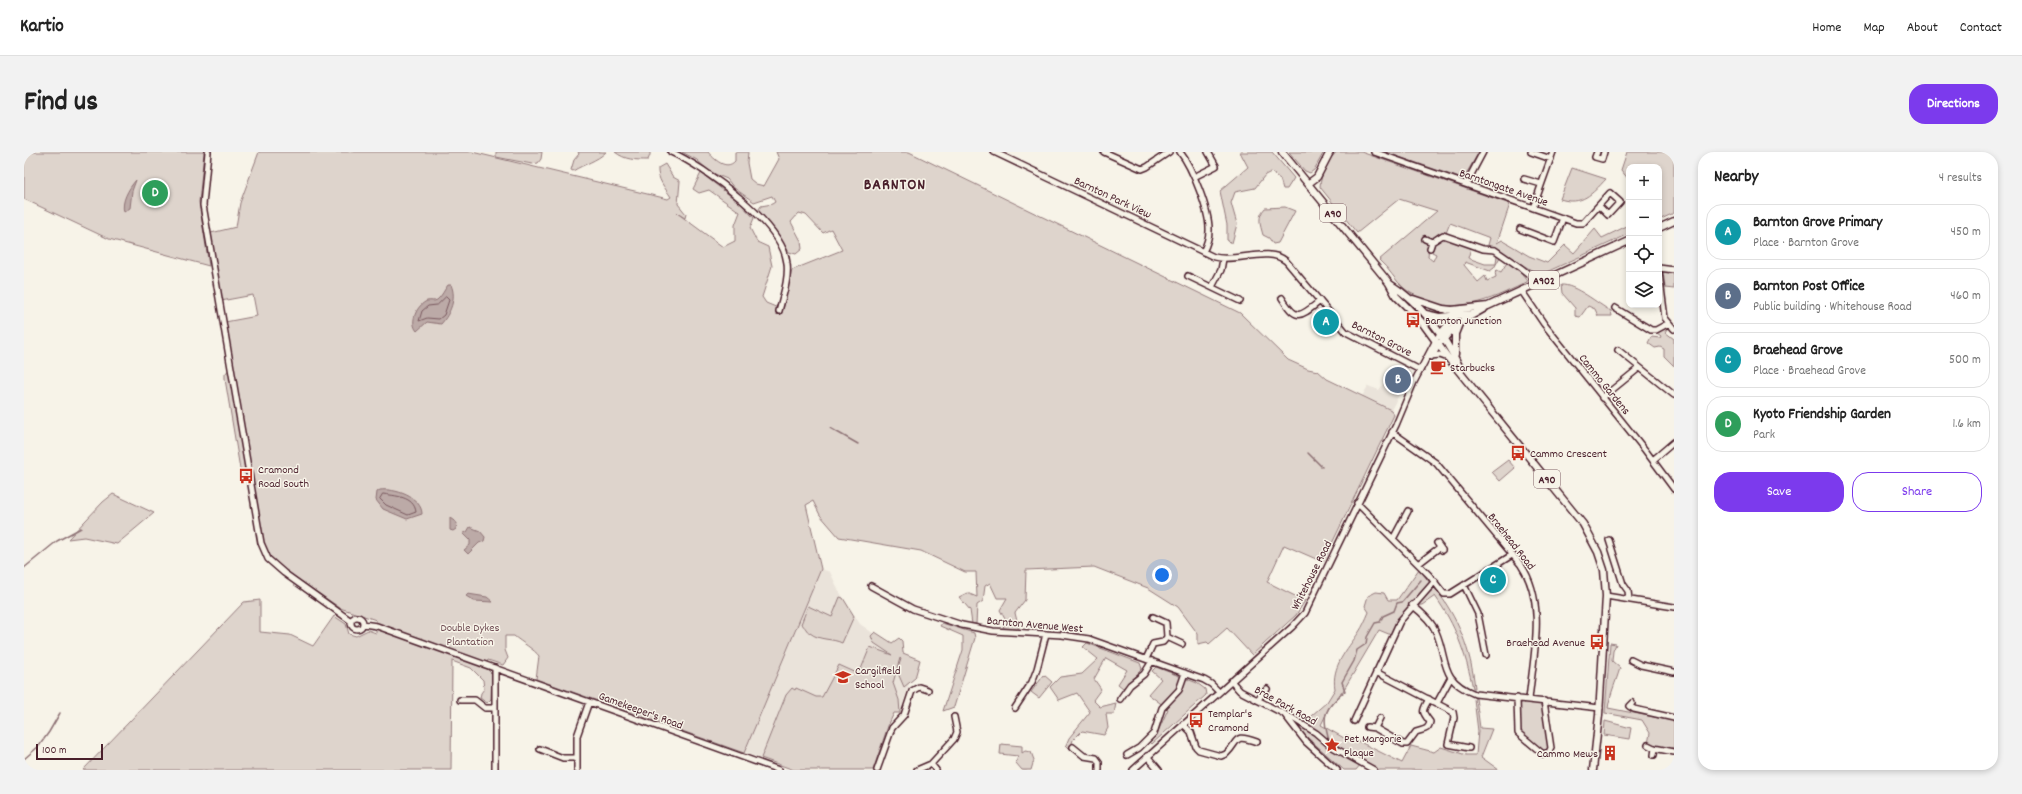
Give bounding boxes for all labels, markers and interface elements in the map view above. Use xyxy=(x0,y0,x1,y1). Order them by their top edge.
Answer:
text: Kartio xyxy=(20,14,64,41)
text: Home xyxy=(1812,18,1841,38)
text: Map xyxy=(1863,18,1885,38)
text: About xyxy=(1907,18,1938,38)
text: Contact xyxy=(1960,18,2002,38)
text: Find us xyxy=(24,84,98,124)
button: Directions xyxy=(1909,84,1998,124)
map controls xyxy=(1626,164,1662,308)
button: + xyxy=(1626,164,1662,200)
street label: Barntongate Avenue xyxy=(1457,165,1550,212)
text: Nearby xyxy=(1714,166,1758,190)
text: 4 results xyxy=(1939,169,1982,188)
street label: Barnton Park View xyxy=(1071,173,1154,224)
district label: BARNTON xyxy=(864,174,926,197)
pin: D xyxy=(142,178,168,208)
button: − xyxy=(1626,200,1662,236)
road number: A90 xyxy=(1320,204,1346,222)
text: Barnton Grove Primary xyxy=(1753,212,1882,234)
text: A xyxy=(1724,223,1732,242)
text: 450 m xyxy=(1951,223,1981,242)
text: Place · Barnton Grove xyxy=(1753,234,1859,253)
button: locate xyxy=(1626,236,1662,272)
road number: A902 xyxy=(1529,271,1559,289)
button: layers xyxy=(1626,272,1662,308)
text: Barnton Post Office xyxy=(1753,276,1865,298)
text: B xyxy=(1725,287,1731,306)
text: 460 m xyxy=(1950,287,1981,306)
text: Public building · Whitehouse Road xyxy=(1753,298,1912,317)
pin: A xyxy=(1313,307,1339,337)
bus stop icon: Barnton Junction xyxy=(1404,311,1422,329)
place label: Barnton Junction xyxy=(1425,313,1502,330)
street label: Barnton Grove xyxy=(1348,317,1414,362)
text: Braehead Grove xyxy=(1753,340,1843,362)
street label: Cammo Gardens xyxy=(1574,351,1634,419)
text: C xyxy=(1725,351,1731,370)
text: 500 m xyxy=(1949,351,1981,370)
cafe icon: Starbucks xyxy=(1429,358,1447,376)
place label: Starbucks xyxy=(1450,360,1495,377)
text: Place · Braehead Grove xyxy=(1753,362,1866,381)
pin: B xyxy=(1385,365,1411,395)
text: Kyoto Friendship Garden xyxy=(1753,404,1891,426)
text: D xyxy=(1725,415,1731,434)
text: 1.6 km xyxy=(1952,415,1981,434)
text: Park xyxy=(1753,426,1775,445)
bus stop icon: Cammo Crescent xyxy=(1509,444,1527,462)
place label: Cammo Crescent xyxy=(1530,446,1607,463)
place label: Cramond Road South xyxy=(258,462,309,493)
bus stop icon: Cramond Road South xyxy=(237,467,255,485)
road number: A90 xyxy=(1534,470,1560,488)
button: Save xyxy=(1714,472,1844,512)
button: Share xyxy=(1852,472,1982,512)
street label: Braehead Road xyxy=(1483,510,1539,574)
street label: Whitehouse Road xyxy=(1288,538,1337,613)
your location xyxy=(1152,565,1172,585)
pin: C xyxy=(1480,565,1506,595)
street label: Barnton Avenue West xyxy=(986,613,1084,638)
park label: Double Dykes Plantation xyxy=(440,620,500,651)
bus stop icon: Braehead Avenue xyxy=(1588,633,1606,651)
place label: Braehead Avenue xyxy=(1506,635,1585,652)
place label: Cargilfield School xyxy=(855,663,901,694)
school or university icon: Cargilfield School xyxy=(834,668,852,686)
street label: Brae Park Road xyxy=(1251,682,1320,731)
street label: Gamekeeper's Road xyxy=(596,688,685,735)
place label: Templar's Cramond xyxy=(1208,706,1252,737)
bus stop icon: Templar's Cramond xyxy=(1187,711,1205,729)
place label: Pet Margorie Plaque xyxy=(1344,731,1402,762)
place icon: Pet Margorie Plaque xyxy=(1323,736,1341,754)
scale bar xyxy=(36,742,103,761)
text: 100 m xyxy=(42,743,66,759)
building icon: Cammo Mews xyxy=(1601,744,1619,762)
place label: Cammo Mews xyxy=(1537,746,1598,763)

